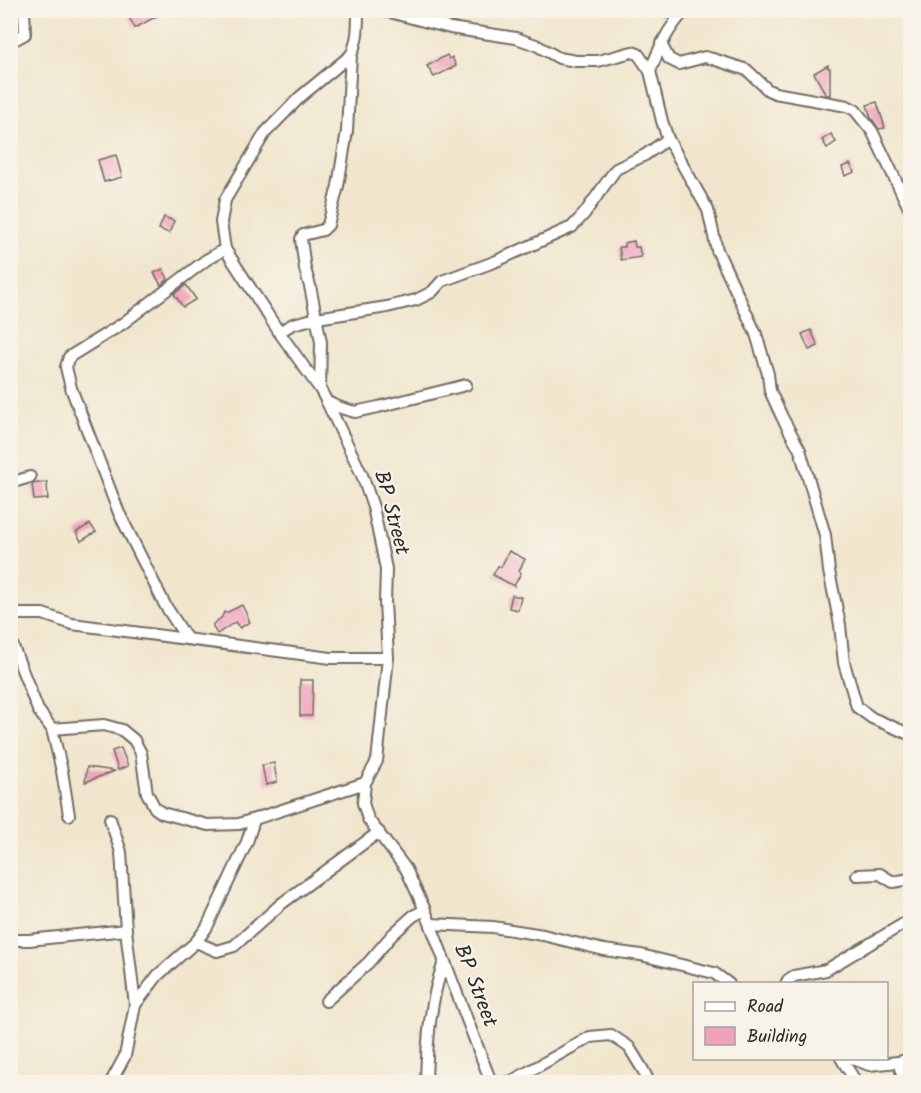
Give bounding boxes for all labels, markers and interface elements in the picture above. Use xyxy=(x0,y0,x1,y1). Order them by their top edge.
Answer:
street label: BP Street xyxy=(364,467,418,560)
street label: BP Street xyxy=(444,940,506,1033)
legend xyxy=(693,982,888,1060)
text: Road xyxy=(747,993,784,1022)
text: Building xyxy=(747,1023,807,1052)

